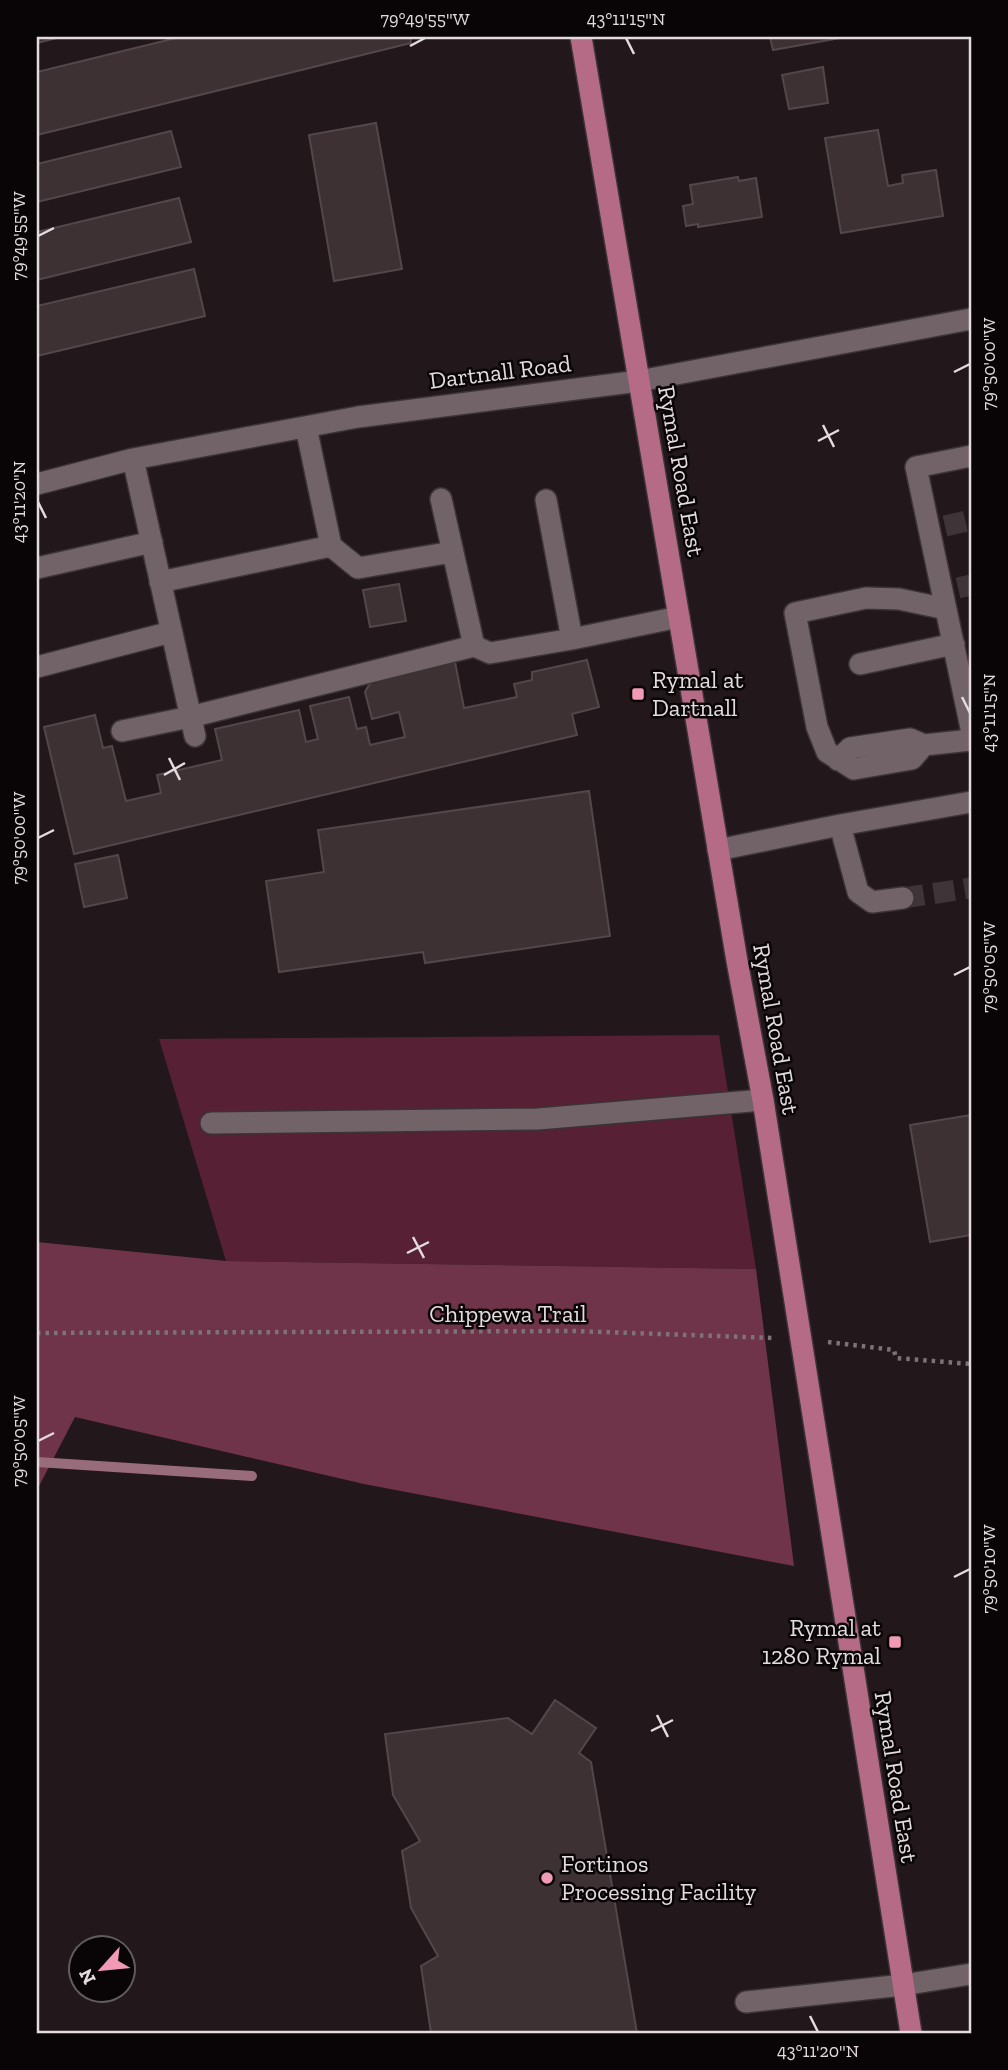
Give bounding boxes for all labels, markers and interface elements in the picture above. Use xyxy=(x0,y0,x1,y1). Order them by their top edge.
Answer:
text: 79°49'55"W xyxy=(380,8,470,30)
text: 43°11'15"N xyxy=(587,8,665,30)
text: 79°49'55"W xyxy=(8,191,30,281)
text: 79°50'00"W xyxy=(978,318,1000,410)
street label: Dartnall Road xyxy=(427,348,572,395)
street label: Rymal Road East xyxy=(652,383,711,559)
text: 43°11'20"N xyxy=(8,461,30,543)
place label: Rymal at Dartnall xyxy=(652,665,743,722)
text: 43°11'15"N xyxy=(978,674,1000,752)
marker: Rymal at Dartnall xyxy=(630,686,646,702)
text: 79°50'00"W xyxy=(8,792,30,884)
text: 79°50'05"W xyxy=(978,921,1000,1013)
street label: Rymal Road East xyxy=(747,941,806,1117)
street label: Chippewa Trail xyxy=(429,1299,587,1328)
text: 79°50'05"W xyxy=(8,1395,30,1487)
text: 79°50'10"W xyxy=(978,1524,1000,1613)
place label: Rymal at 1280 Rymal xyxy=(762,1613,881,1670)
marker: Rymal at 1280 Rymal xyxy=(887,1634,903,1650)
street label: Rymal Road East xyxy=(869,1689,924,1865)
place label: Fortinos Processing Facility xyxy=(561,1849,757,1906)
marker: Fortinos Processing Facility xyxy=(539,1870,555,1886)
north arrow xyxy=(66,1934,136,2004)
text: N xyxy=(74,1965,101,1988)
text: 43°11'20"N xyxy=(777,2040,859,2062)

